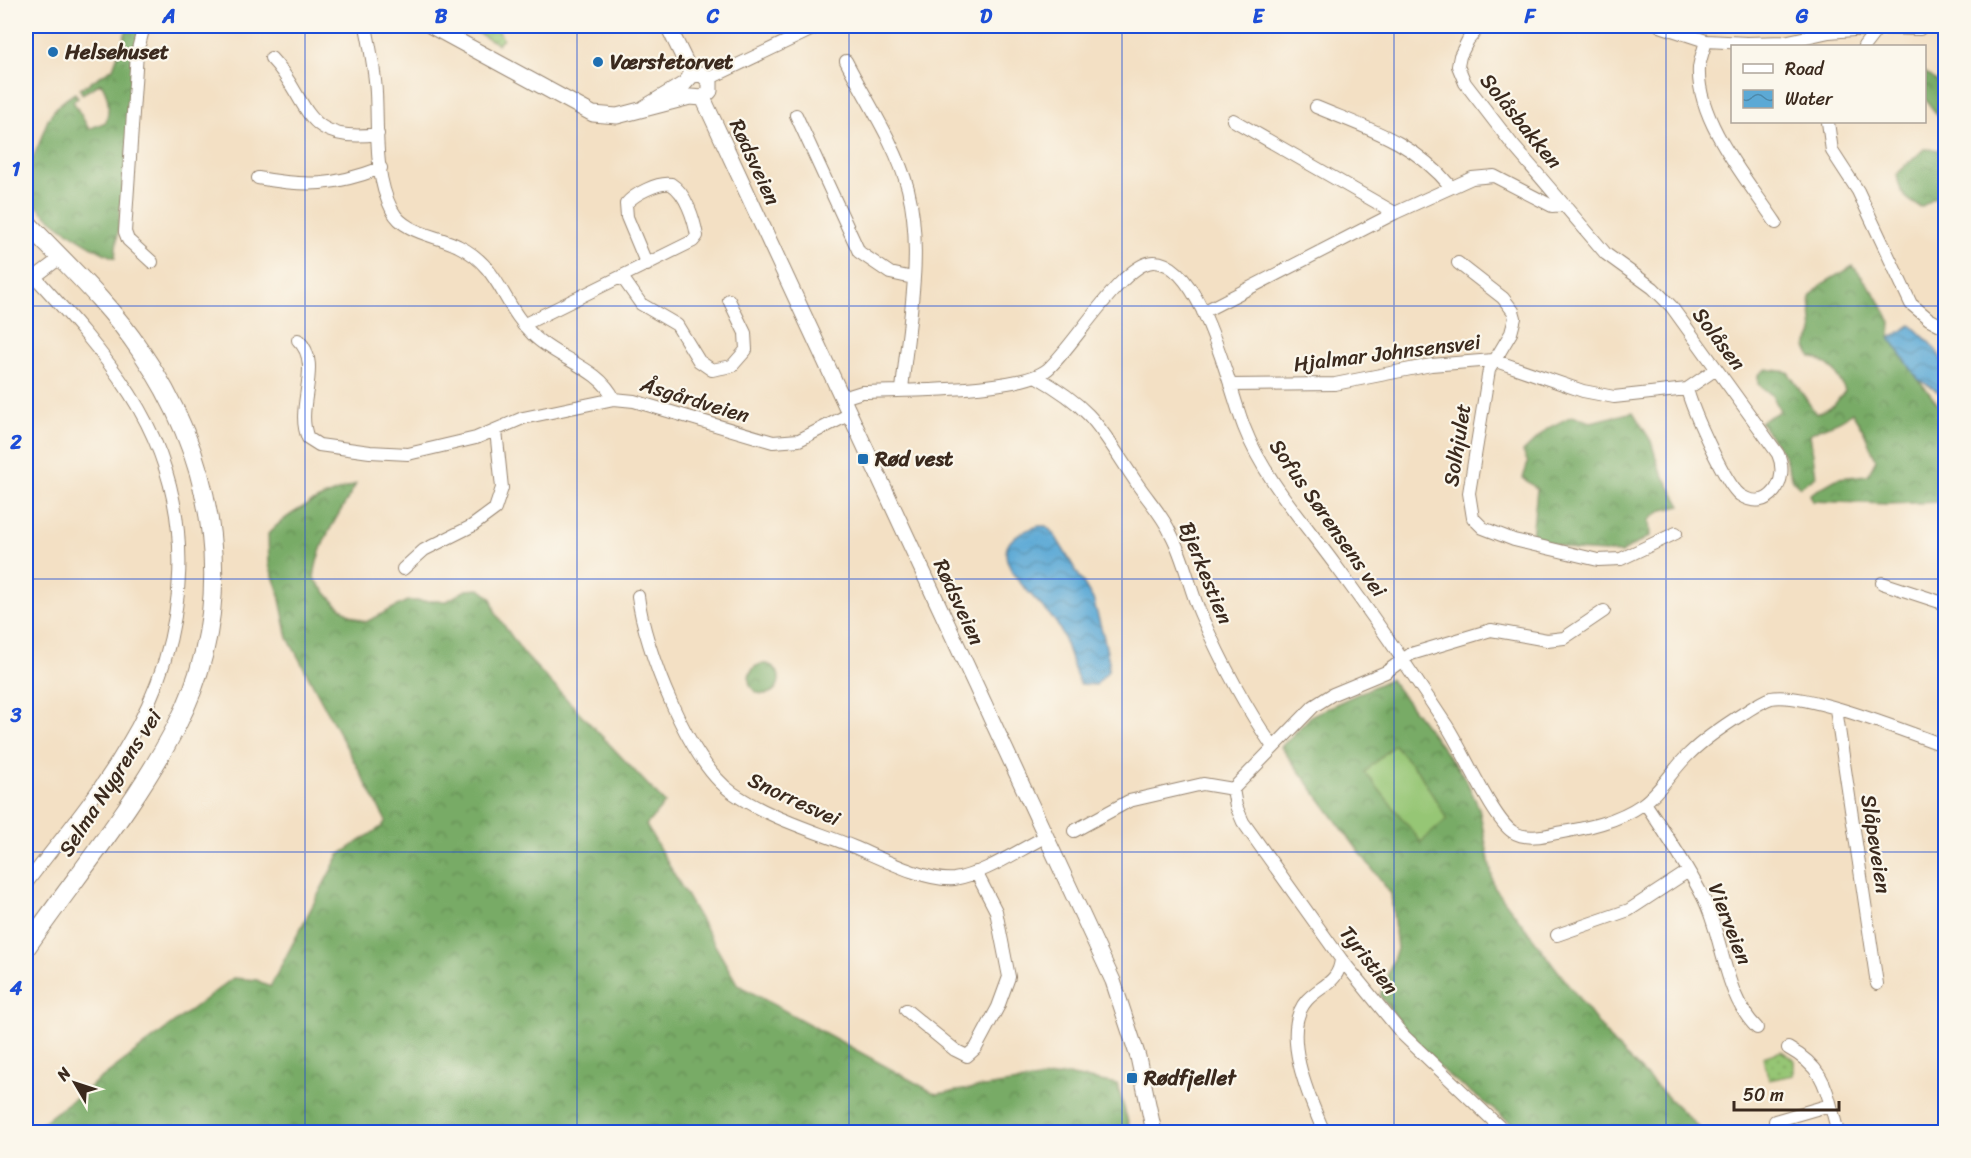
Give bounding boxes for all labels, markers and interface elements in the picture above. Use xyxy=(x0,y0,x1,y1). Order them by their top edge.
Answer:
text: A xyxy=(161,0,176,34)
text: B xyxy=(435,0,448,34)
text: C xyxy=(706,0,720,34)
text: D xyxy=(980,0,993,34)
text: E xyxy=(1252,0,1265,34)
text: F xyxy=(1524,0,1537,34)
text: G xyxy=(1795,0,1809,34)
place label: Helsehuset xyxy=(64,33,170,71)
place label: Værstetorvet xyxy=(610,43,734,81)
marker: Helsehuset xyxy=(46,45,60,59)
legend xyxy=(1731,45,1926,123)
text: Road xyxy=(1785,53,1825,85)
marker: Værstetorvet xyxy=(591,55,605,69)
street label: Solåsbakken xyxy=(1470,64,1572,178)
text: Water xyxy=(1785,83,1834,115)
street label: Rødsveien xyxy=(718,112,792,212)
text: 1 xyxy=(12,152,21,187)
street label: Solåsen xyxy=(1682,299,1756,379)
street label: Hjalmar Johnsensvei xyxy=(1291,323,1484,383)
street label: Åsgårdveien xyxy=(635,365,754,435)
street label: Solhjulet xyxy=(1432,401,1482,489)
text: 2 xyxy=(9,425,22,460)
street label: Sofus Sørensens vei xyxy=(1259,431,1398,606)
place label: Rød vest xyxy=(874,440,954,478)
marker: Rød vest xyxy=(856,452,870,466)
street label: Bjerkestien xyxy=(1168,516,1244,630)
street label: Rødsveien xyxy=(922,552,996,652)
text: 3 xyxy=(10,698,22,733)
street label: Selma Nygrens vei xyxy=(48,700,173,865)
street label: Snorresvei xyxy=(741,761,848,838)
street label: Slåpeveien xyxy=(1849,792,1903,896)
street label: Vierveien xyxy=(1697,877,1763,971)
street label: Tyristien xyxy=(1329,917,1409,1003)
text: 4 xyxy=(9,971,23,1006)
north arrow xyxy=(45,1053,105,1113)
place label: Rødfjellet xyxy=(1143,1059,1237,1097)
text: N xyxy=(48,1060,79,1088)
marker: Rødfjellet xyxy=(1125,1071,1139,1085)
scale bar xyxy=(1734,1074,1839,1112)
text: 50 m xyxy=(1743,1079,1784,1111)

